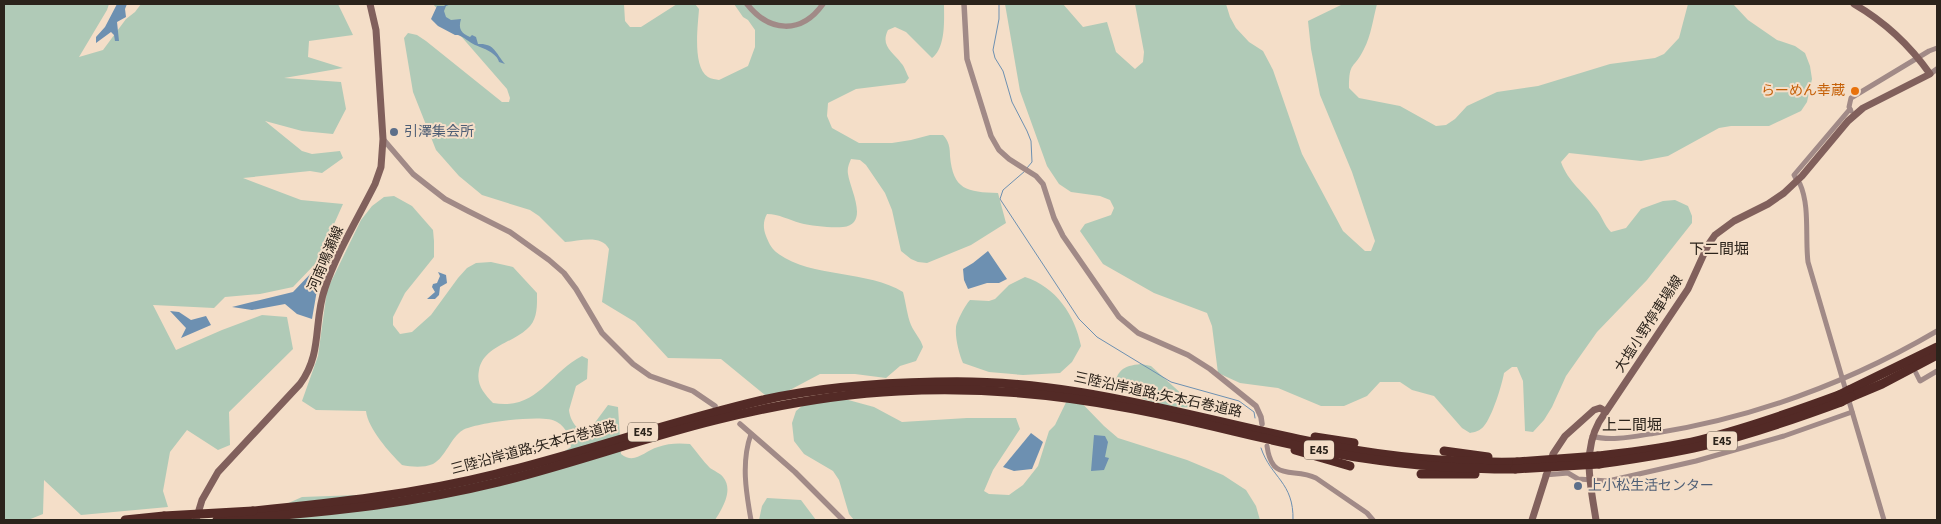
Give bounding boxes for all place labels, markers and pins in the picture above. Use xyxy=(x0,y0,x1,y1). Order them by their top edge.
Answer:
place label: らーめん幸蔵 xyxy=(1761,81,1845,101)
marker: らーめん幸蔵 xyxy=(1849,85,1861,97)
place label: 引澤集会所 xyxy=(404,122,474,142)
marker: 引澤集会所 xyxy=(388,126,400,138)
place label: 上小松生活センター xyxy=(1588,476,1714,496)
marker: 上小松生活センター xyxy=(1572,480,1584,492)

